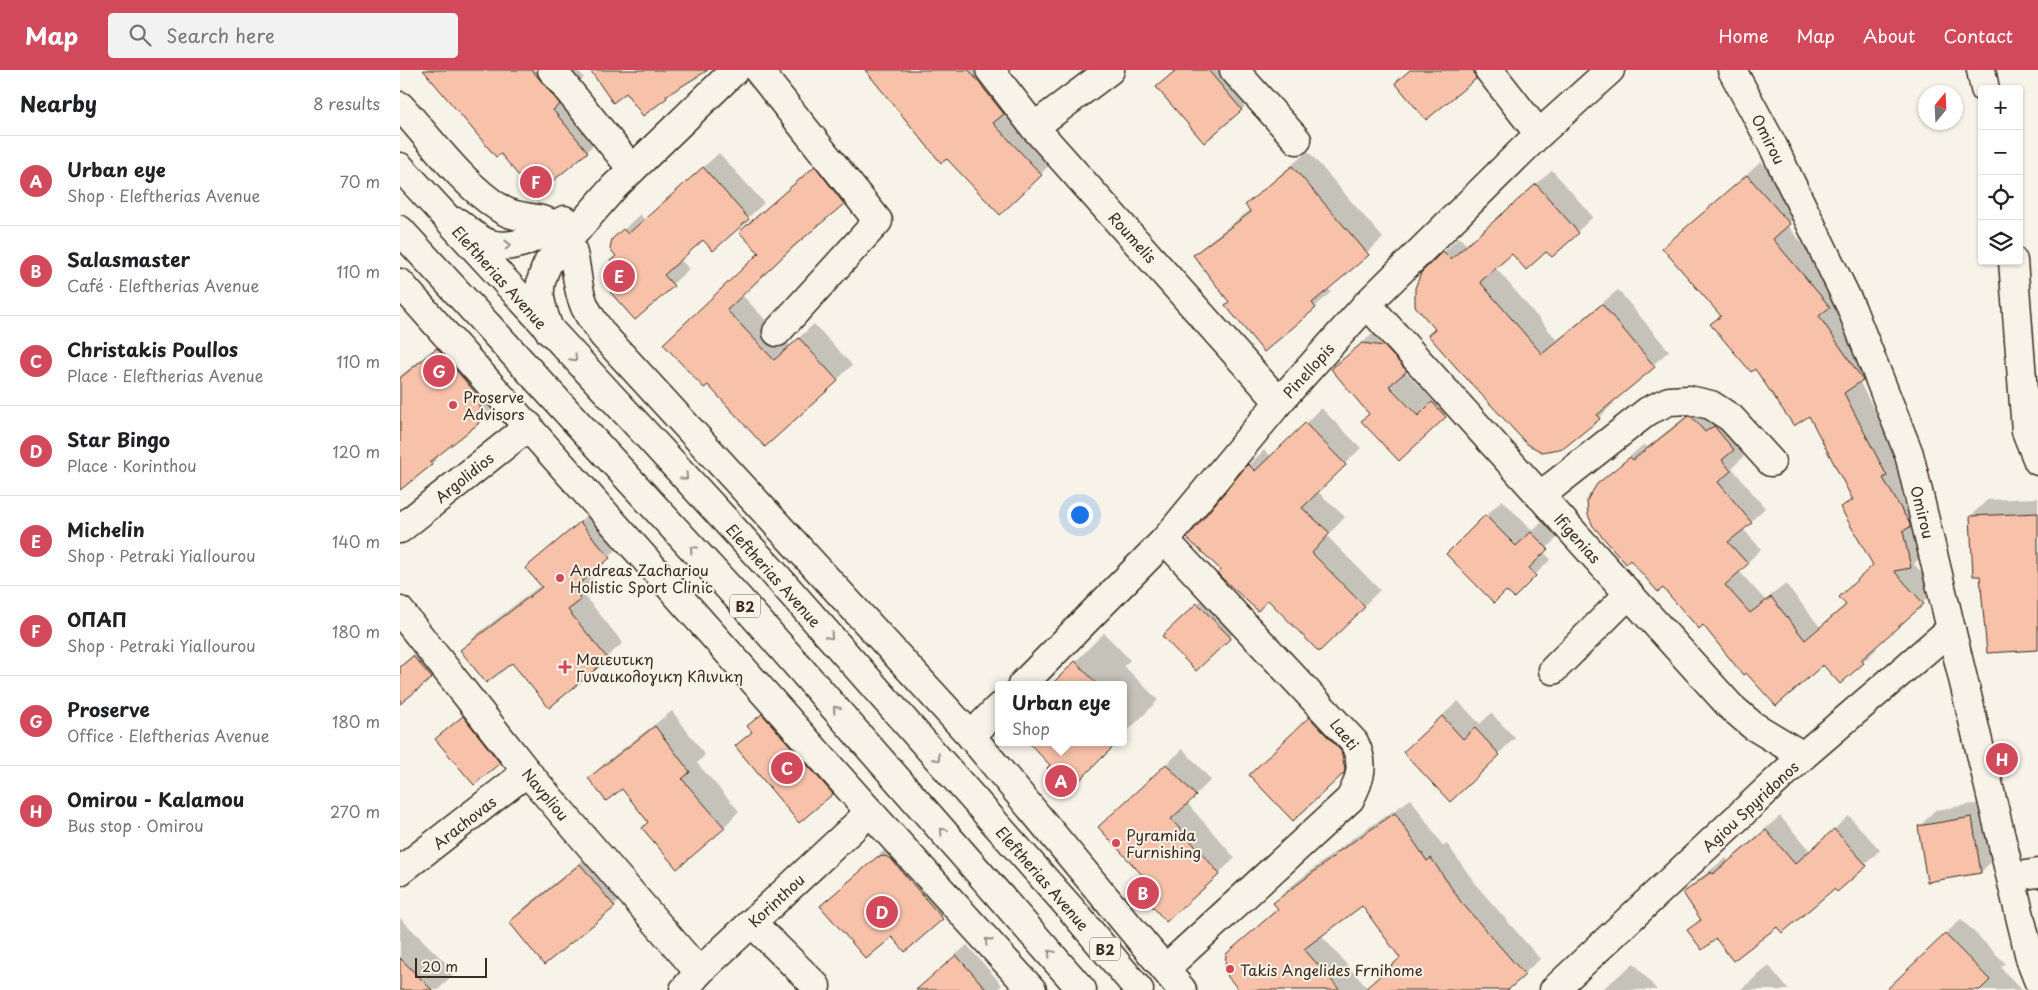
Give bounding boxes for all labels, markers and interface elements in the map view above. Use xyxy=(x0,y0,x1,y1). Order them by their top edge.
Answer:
search box xyxy=(108,13,458,58)
text: Map xyxy=(25,17,78,53)
icon: search xyxy=(126,21,154,49)
text: Search here xyxy=(166,21,275,49)
text: Home xyxy=(1718,22,1768,49)
text: Map xyxy=(1796,22,1835,49)
text: About xyxy=(1863,22,1915,49)
text: Contact xyxy=(1943,22,2013,49)
north arrow xyxy=(1918,85,1963,130)
map controls xyxy=(1978,85,2023,265)
button: + xyxy=(1978,85,2023,130)
text: Nearby xyxy=(20,87,97,119)
text: 8 results xyxy=(313,91,380,115)
street label: Omirou xyxy=(1747,110,1791,168)
button: − xyxy=(1978,130,2023,175)
text: Urban eye xyxy=(67,155,166,183)
pin: F xyxy=(520,163,552,201)
text: A xyxy=(30,169,42,193)
text: 70 m xyxy=(340,169,380,193)
button: locate xyxy=(1978,175,2023,220)
text: Shop · Eleftherias Avenue xyxy=(67,183,260,207)
street label: Roumelis xyxy=(1104,206,1162,268)
street label: Eleftherias Avenue xyxy=(447,220,553,334)
button: layers xyxy=(1978,220,2023,265)
one-way arrow xyxy=(504,240,512,250)
text: Salasmaster xyxy=(67,245,190,273)
pin: E xyxy=(603,257,635,295)
text: B xyxy=(31,259,41,283)
text: 110 m xyxy=(337,259,380,283)
text: Café · Eleftherias Avenue xyxy=(67,273,259,297)
text: Christakis Poullos xyxy=(67,335,238,363)
street label: Pinellopis xyxy=(1277,337,1339,403)
text: C xyxy=(30,349,42,373)
text: 110 m xyxy=(337,349,380,373)
pin: G xyxy=(423,352,455,390)
one-way arrow xyxy=(568,353,577,362)
text: Place · Eleftherias Avenue xyxy=(67,363,263,387)
place label: Proserve Advisors xyxy=(463,385,525,425)
marker: Proserve Advisors xyxy=(447,399,459,411)
text: Star Bingo xyxy=(67,425,170,453)
text: D xyxy=(30,439,42,463)
text: 120 m xyxy=(333,439,380,463)
street label: Argolidios xyxy=(430,446,498,508)
text: Place · Korinthou xyxy=(67,453,197,477)
one-way arrow xyxy=(679,472,688,481)
street label: Omirou xyxy=(1905,483,1941,541)
your location xyxy=(1067,502,1093,528)
street label: Ifigenias xyxy=(1549,508,1607,568)
text: Michelin xyxy=(67,515,145,543)
street label: Eleftherias Avenue xyxy=(721,518,827,632)
text: E xyxy=(31,529,41,553)
text: 140 m xyxy=(332,529,380,553)
text: Shop · Petraki Yiallourou xyxy=(67,543,255,567)
one-way arrow xyxy=(690,545,699,554)
place label: Andreas Zachariou Holistic Sport Clinic xyxy=(570,558,713,598)
marker: Andreas Zachariou Holistic Sport Clinic xyxy=(554,572,566,584)
road number: B2 xyxy=(730,594,760,618)
text: ΟΠΑΠ xyxy=(67,605,127,633)
text: F xyxy=(31,619,41,643)
text: 180 m xyxy=(332,619,380,643)
one-way arrow xyxy=(824,631,833,640)
text: Shop · Petraki Yiallourou xyxy=(67,633,255,657)
place label: Μαιευτικη Γυναικολογικη Κλινικη xyxy=(576,647,743,687)
marker: Μαιευτικη Γυναικολογικη Κλινικη xyxy=(558,660,572,674)
popup xyxy=(995,681,1127,746)
text: Urban eye xyxy=(1012,688,1110,716)
text: Proserve xyxy=(67,695,150,723)
one-way arrow xyxy=(833,705,842,714)
text: G xyxy=(29,709,43,733)
text: 180 m xyxy=(332,709,380,733)
street label: Laeti xyxy=(1325,713,1365,755)
text: Shop xyxy=(1012,716,1050,740)
text: Office · Eleftherias Avenue xyxy=(67,723,269,747)
pin: H xyxy=(1986,740,2018,778)
pin: C xyxy=(771,749,803,787)
one-way arrow xyxy=(932,753,941,762)
street label: Agiou Spyridonos xyxy=(1697,755,1804,857)
pin: A xyxy=(1045,762,1077,800)
street label: Navpliou xyxy=(517,763,575,825)
text: Omirou - Kalamou xyxy=(67,785,244,813)
street label: Arachovas xyxy=(427,790,501,854)
text: H xyxy=(30,799,42,823)
text: 270 m xyxy=(330,799,380,823)
text: Bus stop · Omirou xyxy=(67,813,203,837)
street label: Eleftherias Avenue xyxy=(991,821,1095,935)
place label: Pyramida Furnishing xyxy=(1126,823,1201,863)
one-way arrow xyxy=(940,827,949,836)
marker: Pyramida Furnishing xyxy=(1110,837,1122,849)
street label: Korinthou xyxy=(743,868,809,932)
pin: B xyxy=(1127,874,1159,912)
pin: D xyxy=(866,893,898,931)
one-way arrow xyxy=(985,938,994,947)
road number: B2 xyxy=(1090,938,1120,961)
one-way arrow xyxy=(1048,950,1056,959)
scale bar xyxy=(415,955,488,978)
text: 20 m xyxy=(422,956,458,977)
place label: Takis Angelides Frnihome xyxy=(1240,958,1423,981)
marker: Takis Angelides Frnihome xyxy=(1224,963,1236,975)

